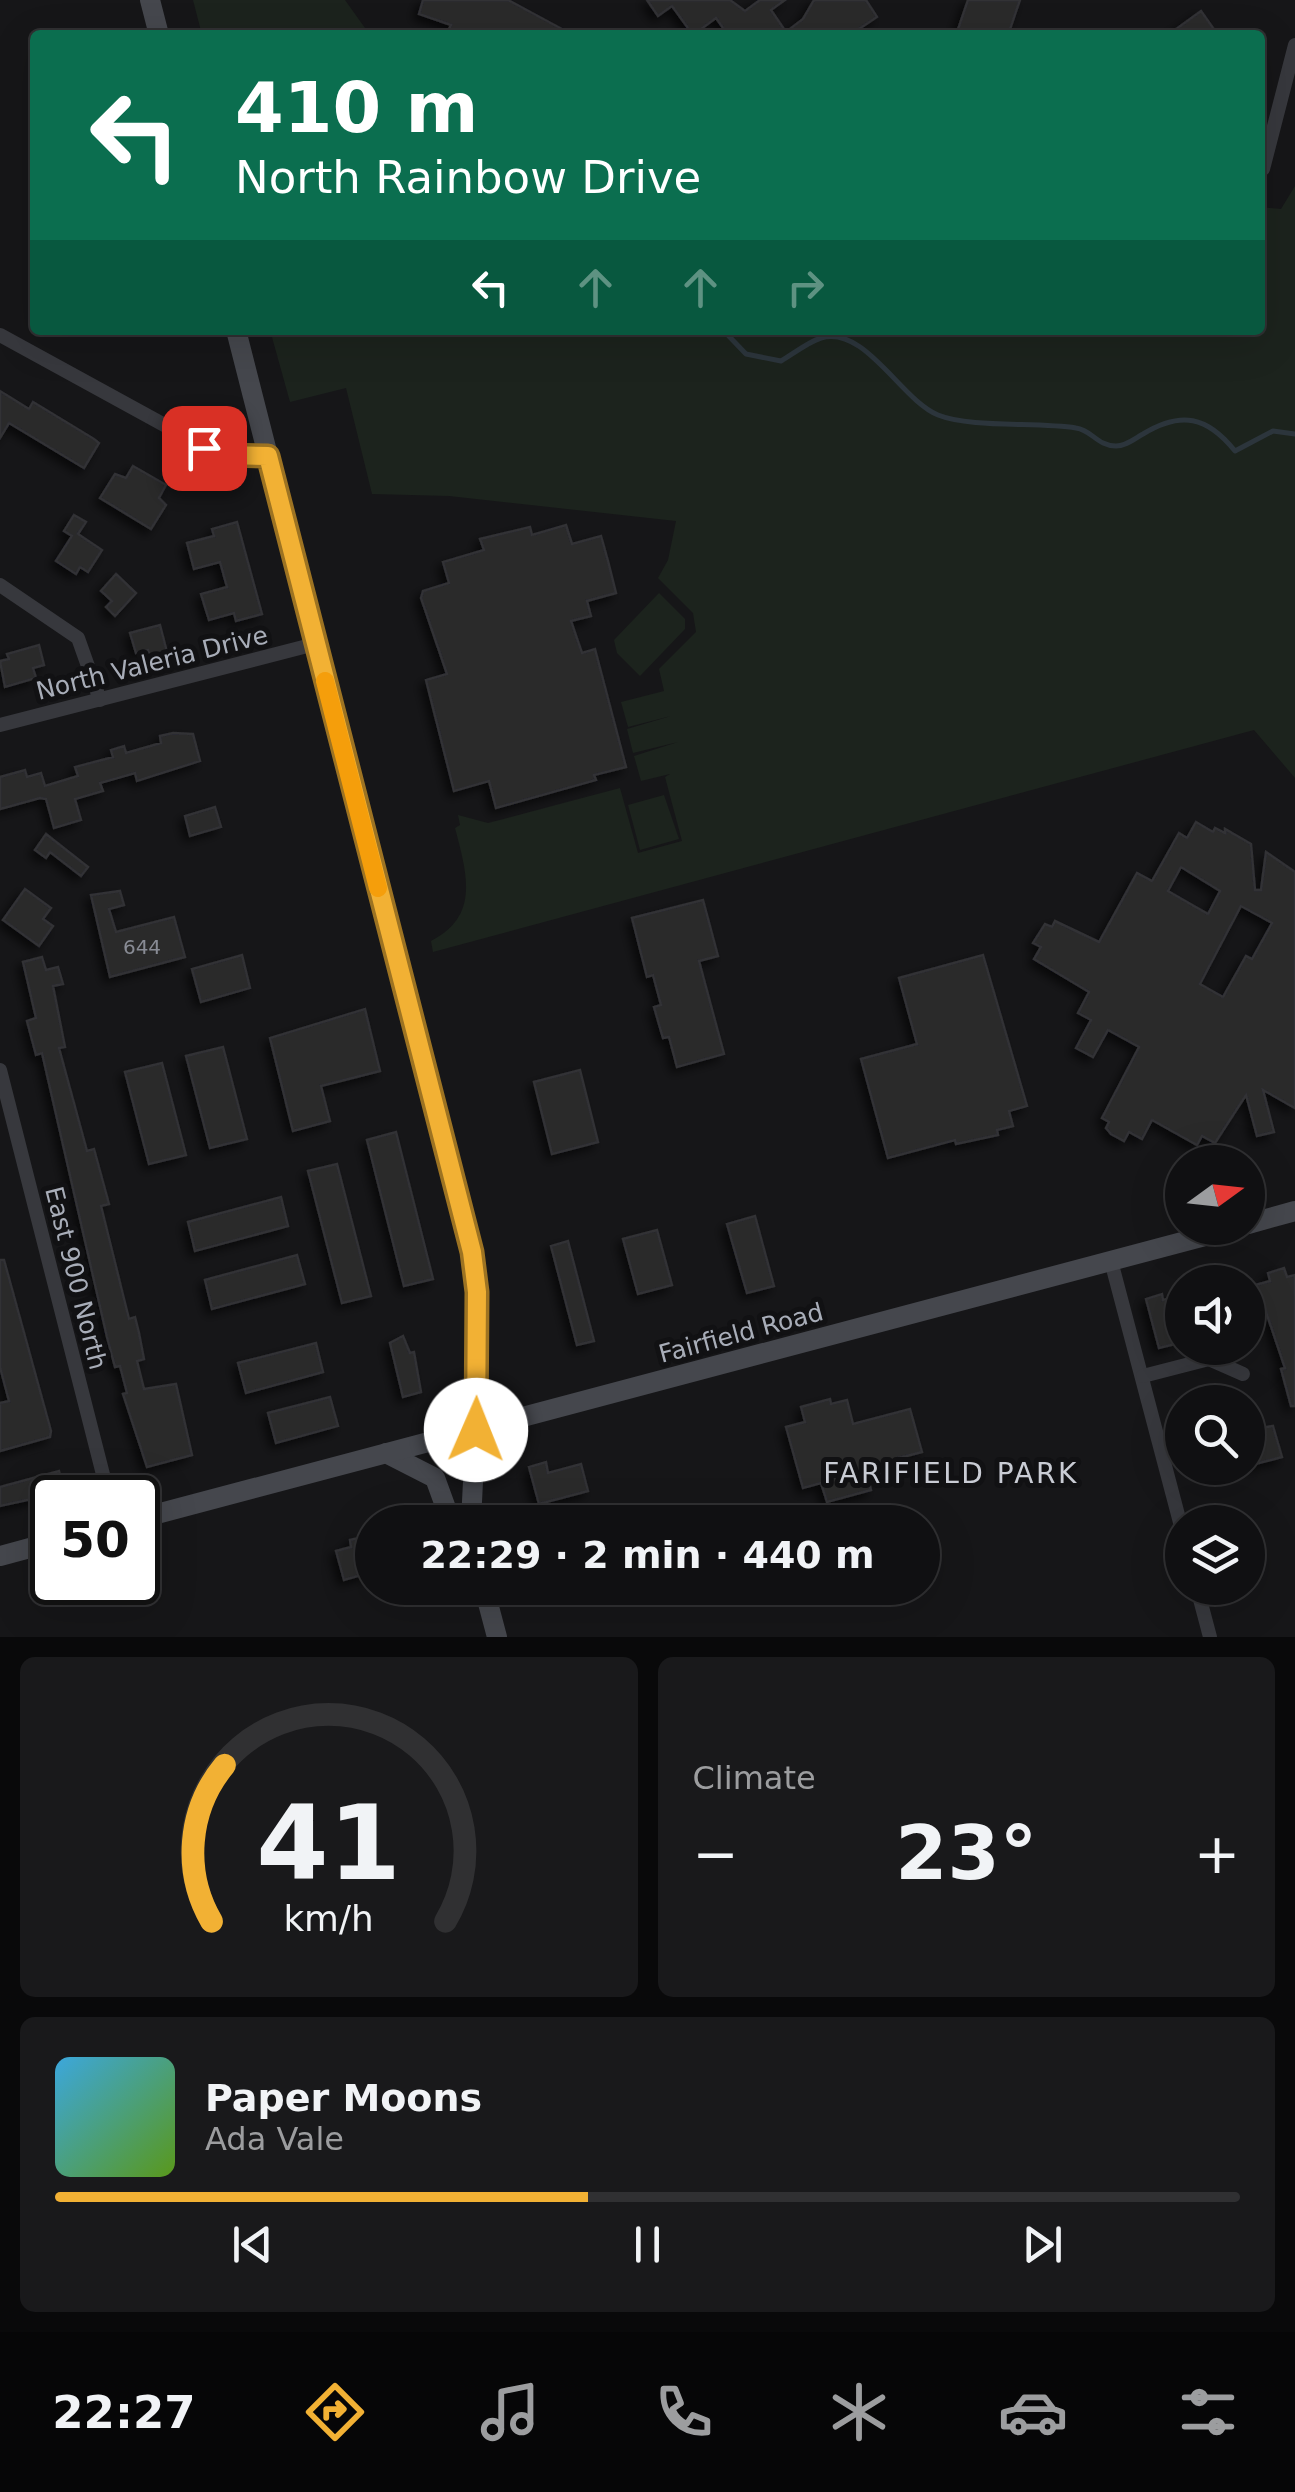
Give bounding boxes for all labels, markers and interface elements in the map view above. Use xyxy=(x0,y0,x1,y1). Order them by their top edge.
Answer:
text: 410 m xyxy=(235,67,478,149)
icon: left xyxy=(70,70,200,200)
text: North Rainbow Drive xyxy=(235,151,701,204)
icon: left xyxy=(463,260,518,315)
icon: ahead xyxy=(568,260,623,315)
icon: ahead xyxy=(673,260,728,315)
icon: right xyxy=(778,260,833,315)
pin xyxy=(162,406,247,491)
icon: arrive xyxy=(177,421,232,476)
street label: North Valeria Drive xyxy=(33,620,271,706)
house number: 644 xyxy=(123,935,161,959)
north arrow xyxy=(1165,1145,1265,1245)
map controls xyxy=(1165,1145,1265,1605)
street label: East 900 North xyxy=(39,1184,113,1372)
button: sound xyxy=(1165,1265,1265,1365)
street label: Fairfield Road xyxy=(655,1297,827,1369)
position arrow xyxy=(424,1378,528,1482)
button: search xyxy=(1165,1385,1265,1485)
district label: FARIFIELD PARK xyxy=(823,1457,1079,1490)
speed limit sign: 50 xyxy=(30,1475,160,1605)
button: layers xyxy=(1165,1505,1265,1605)
text: 22:29 · 2 min · 440 m xyxy=(420,1533,875,1577)
text: Climate xyxy=(693,1759,816,1797)
text: 41 xyxy=(256,1782,401,1904)
text: 23° xyxy=(895,1809,1037,1897)
text: − xyxy=(693,1822,739,1886)
text: + xyxy=(1194,1822,1240,1886)
text: km/h xyxy=(284,1898,374,1939)
text: Paper Moons xyxy=(205,2076,482,2120)
text: Ada Vale xyxy=(205,2120,344,2158)
icon: previous xyxy=(225,2217,280,2272)
icon: pause xyxy=(620,2217,675,2272)
icon: next xyxy=(1015,2217,1070,2272)
icon: directions xyxy=(300,2377,370,2447)
icon: music xyxy=(475,2377,545,2447)
icon: phone xyxy=(649,2377,719,2447)
icon: climate xyxy=(824,2377,894,2447)
icon: car xyxy=(998,2377,1068,2447)
icon: filters xyxy=(1173,2377,1243,2447)
text: 22:27 xyxy=(52,2386,196,2439)

